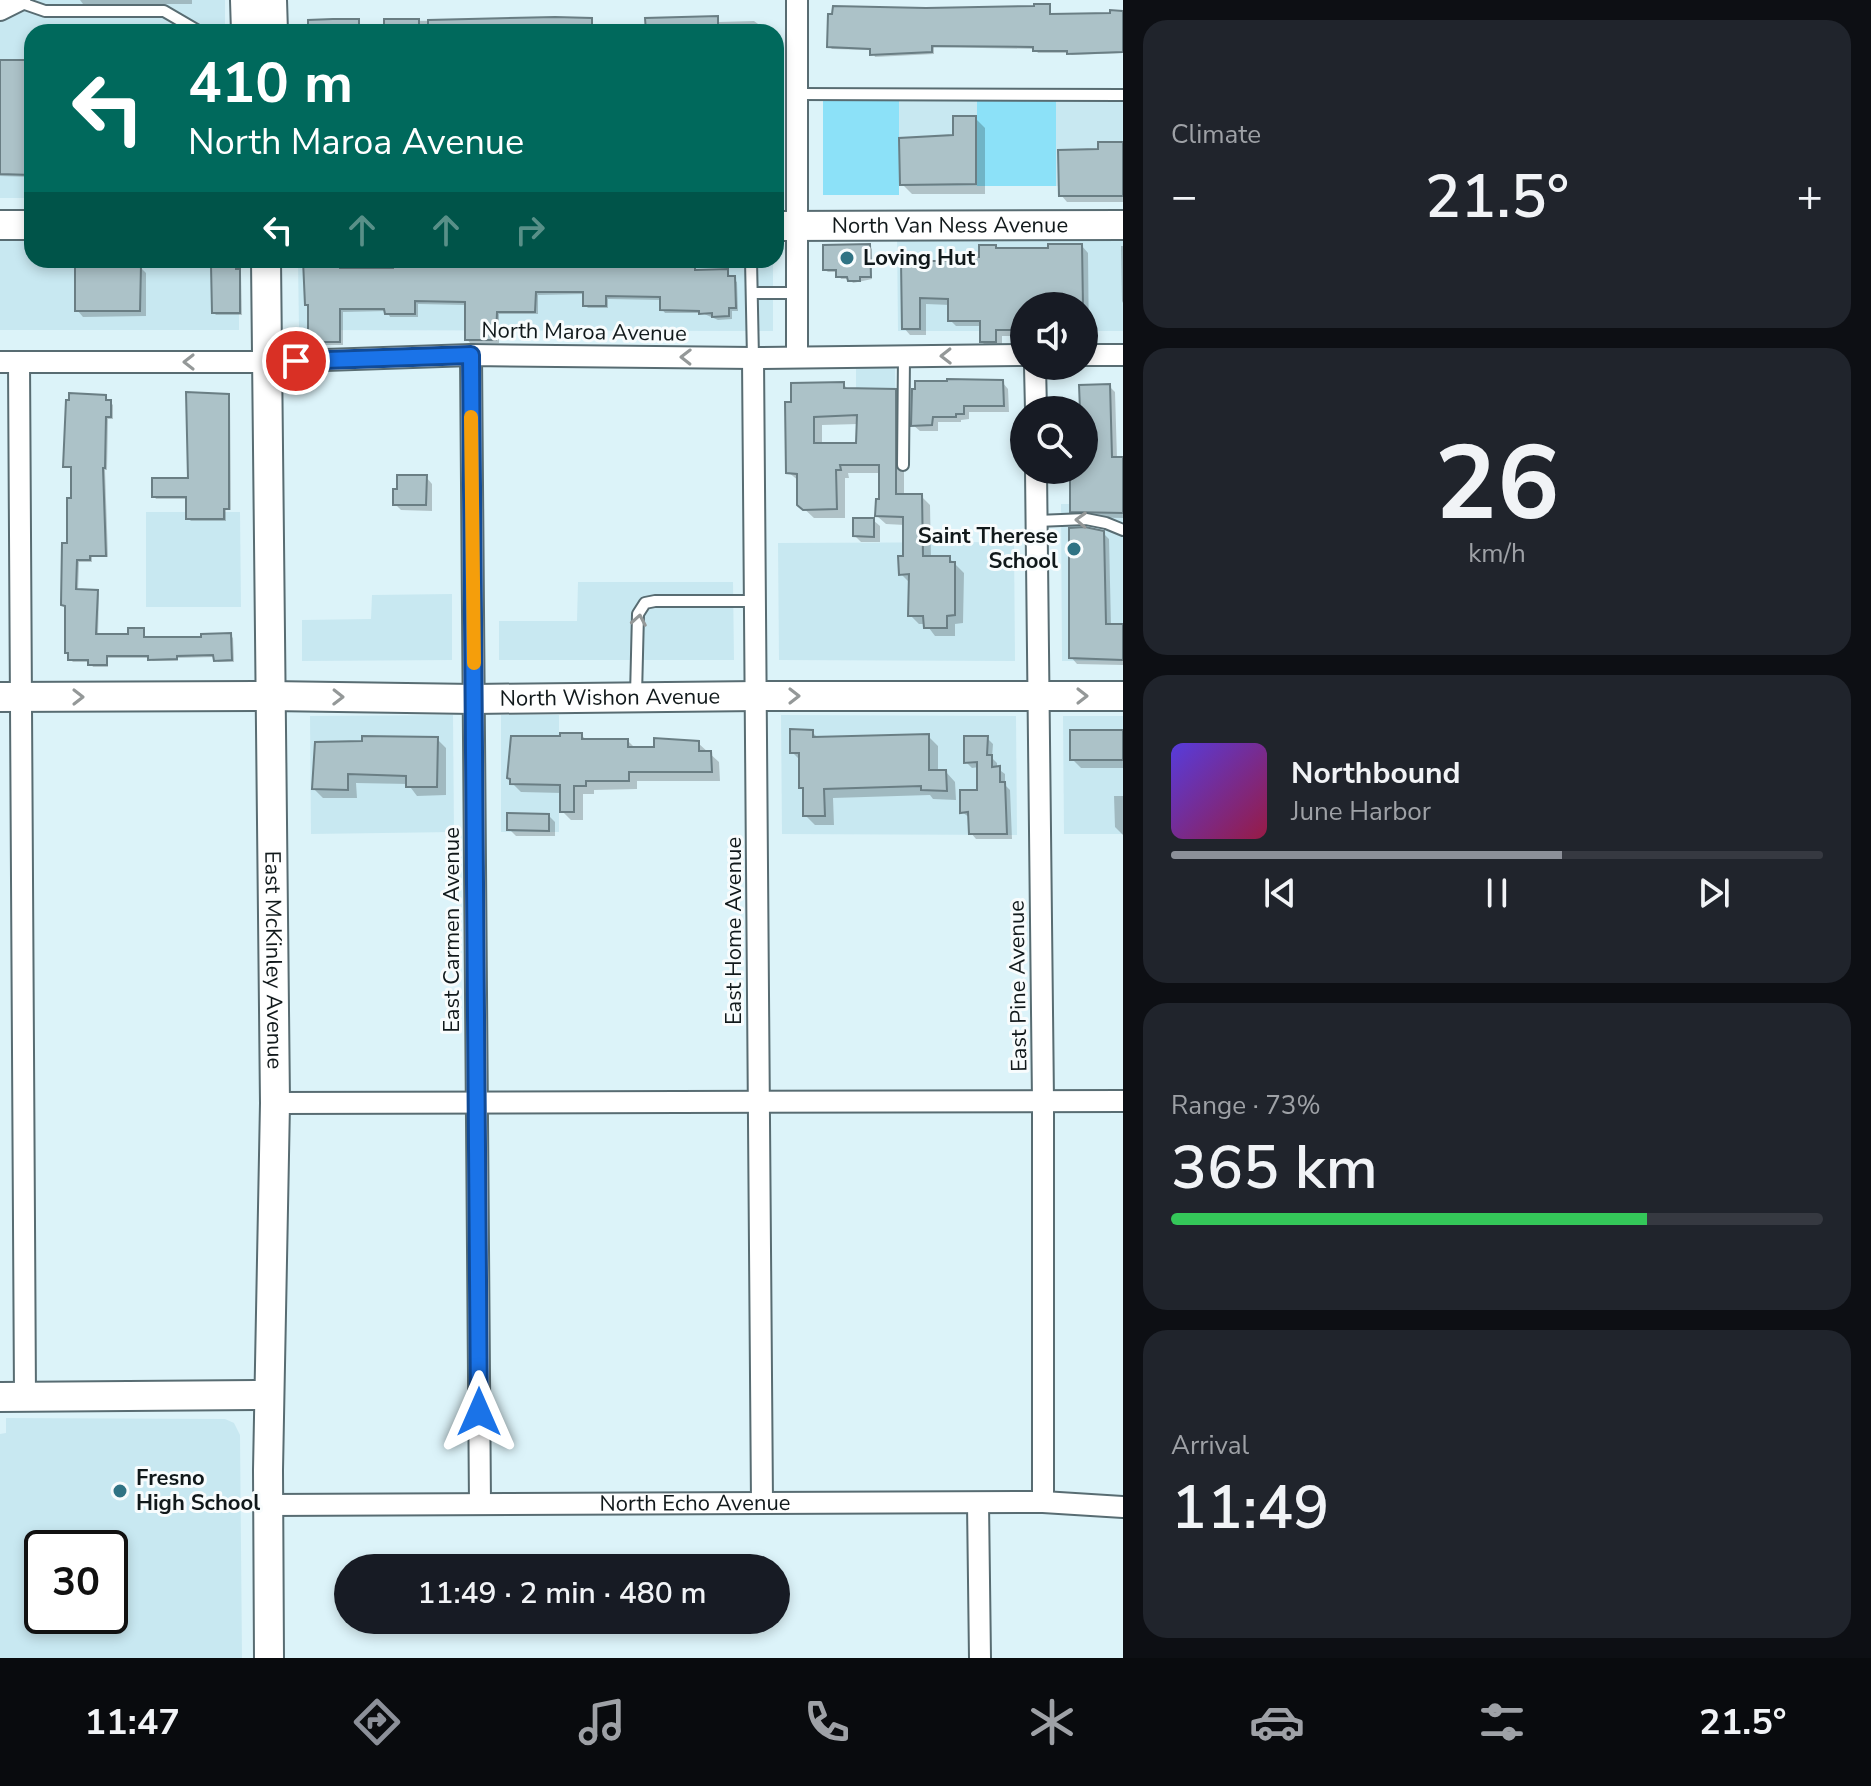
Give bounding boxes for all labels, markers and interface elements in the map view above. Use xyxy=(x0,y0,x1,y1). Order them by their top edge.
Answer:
text: 410 m xyxy=(188,45,353,122)
icon: left xyxy=(56,56,160,160)
text: Climate xyxy=(1171,117,1261,152)
text: North Maroa Avenue xyxy=(188,118,524,167)
text: 21.5° xyxy=(1425,156,1569,238)
text: − xyxy=(1171,167,1197,227)
text: + xyxy=(1797,167,1823,227)
icon: left xyxy=(256,208,300,252)
icon: ahead xyxy=(340,208,384,252)
icon: ahead xyxy=(424,208,468,252)
icon: right xyxy=(508,208,552,252)
street label: North Van Ness Avenue xyxy=(832,210,1068,241)
place label: Loving Hut xyxy=(863,243,976,273)
marker: Loving Hut xyxy=(838,249,856,267)
map controls xyxy=(1010,292,1098,484)
button: sound xyxy=(1010,292,1098,380)
street label: North Maroa Avenue xyxy=(481,315,687,349)
pin xyxy=(262,327,330,395)
icon: arrive xyxy=(274,339,318,383)
one-way arrow xyxy=(939,347,952,365)
one-way arrow xyxy=(679,348,692,366)
one-way arrow xyxy=(182,353,195,371)
button: search xyxy=(1010,396,1098,484)
text: 26 xyxy=(1435,413,1559,555)
one-way arrow xyxy=(1074,511,1087,529)
place label: Saint Therese School xyxy=(918,521,1058,576)
text: km/h xyxy=(1468,536,1526,571)
marker: Saint Therese School xyxy=(1065,540,1083,558)
one-way arrow xyxy=(630,613,647,626)
street label: North Wishon Avenue xyxy=(500,681,720,714)
one-way arrow xyxy=(788,687,801,705)
one-way arrow xyxy=(1076,687,1089,705)
one-way arrow xyxy=(72,688,85,706)
one-way arrow xyxy=(332,688,345,706)
text: Northbound xyxy=(1291,753,1461,794)
text: June Harbor xyxy=(1291,794,1431,829)
street label: East Carmen Avenue xyxy=(437,827,467,1033)
street label: East Home Avenue xyxy=(719,837,749,1025)
street label: East McKinley Avenue xyxy=(257,851,290,1069)
icon: previous xyxy=(1258,871,1302,915)
icon: pause xyxy=(1475,871,1519,915)
icon: next xyxy=(1692,871,1736,915)
street label: East Pine Avenue xyxy=(1002,900,1034,1072)
text: Range · 73% xyxy=(1171,1088,1321,1123)
text: 365 km xyxy=(1171,1127,1378,1209)
position arrow xyxy=(437,1370,521,1454)
text: Arrival xyxy=(1171,1428,1249,1463)
place label: Fresno High School xyxy=(136,1463,260,1518)
text: 11:49 xyxy=(1171,1467,1329,1549)
marker: Fresno High School xyxy=(111,1482,129,1500)
street label: North Echo Avenue xyxy=(599,1488,791,1519)
speed limit sign: 30 xyxy=(24,1530,128,1634)
text: 11:49 · 2 min · 480 m xyxy=(417,1573,707,1614)
icon: directions xyxy=(349,1694,405,1750)
icon: music xyxy=(574,1694,630,1750)
icon: phone xyxy=(799,1694,855,1750)
icon: climate xyxy=(1024,1694,1080,1750)
icon: car xyxy=(1249,1694,1305,1750)
icon: filters xyxy=(1474,1694,1530,1750)
text: 11:47 xyxy=(85,1698,180,1747)
text: 21.5° xyxy=(1699,1698,1786,1747)

